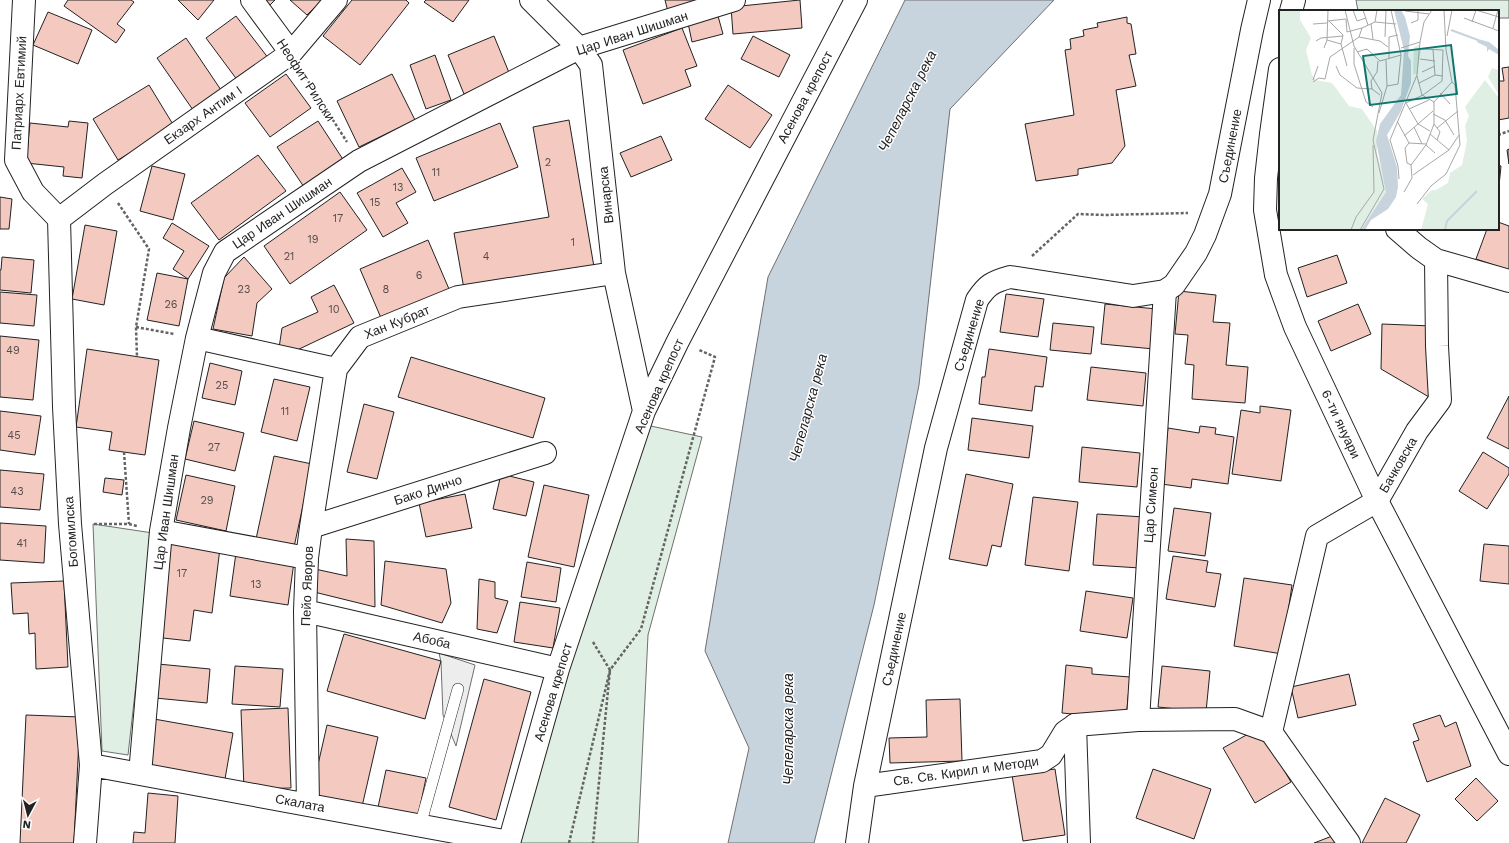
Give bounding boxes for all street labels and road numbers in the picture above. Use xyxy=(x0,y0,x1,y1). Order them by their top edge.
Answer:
street label: Цар Иван Шишман xyxy=(574,8,690,58)
street label: Патриарх Евтимий xyxy=(9,36,29,150)
street label: Неофит Рилски xyxy=(274,36,338,124)
street label: Асенова крепост xyxy=(774,48,836,146)
street label: Екзарх Антим I xyxy=(161,82,245,148)
street label: Съединение xyxy=(1215,108,1245,184)
street label: Винарска xyxy=(595,165,616,224)
street label: Цар Иван Шишман xyxy=(229,174,335,252)
street label: Съединение xyxy=(951,297,987,373)
street label: Хан Кубрат xyxy=(362,302,432,342)
street label: Асенова крепост xyxy=(631,336,687,436)
street label: 6-ти януари xyxy=(1318,387,1364,461)
street label: Бачковска xyxy=(1376,434,1420,496)
street label: Цар Иван Шишман xyxy=(150,453,182,571)
street label: Цар Симеон xyxy=(1141,467,1161,543)
street label: Бако Динчо xyxy=(392,472,464,508)
street label: Богомилска xyxy=(61,495,81,568)
street label: Пейо Яворов xyxy=(298,546,316,626)
street label: Съединение xyxy=(879,611,909,687)
street label: Абоба xyxy=(412,628,453,652)
street label: Асенова крепост xyxy=(531,641,575,743)
street label: Св. Св. Кирил и Методи xyxy=(892,753,1040,789)
street label: Скалата xyxy=(274,791,327,815)

